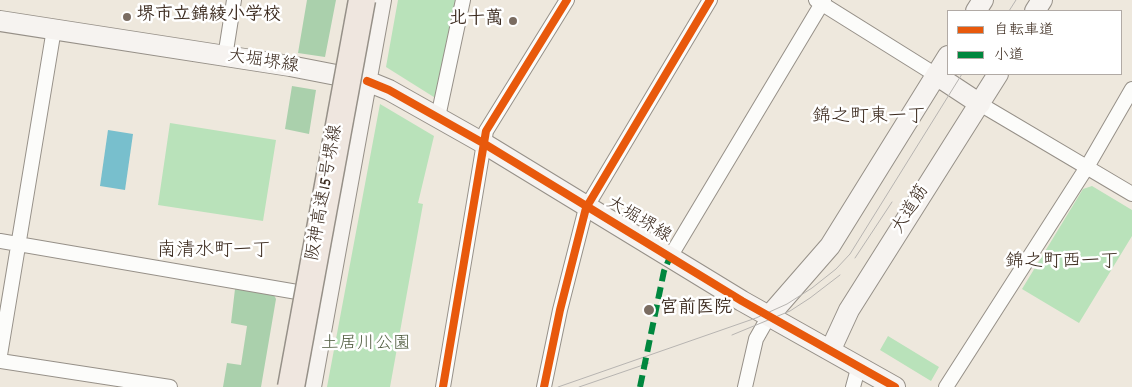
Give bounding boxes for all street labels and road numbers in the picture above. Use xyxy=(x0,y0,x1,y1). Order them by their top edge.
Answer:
street label: 大堀堺線 xyxy=(226,47,300,79)
street label: 阪神高速15号堺線 xyxy=(303,123,349,263)
street label: 大道筋 xyxy=(889,181,935,239)
street label: 大堀堺線 xyxy=(602,193,674,249)

